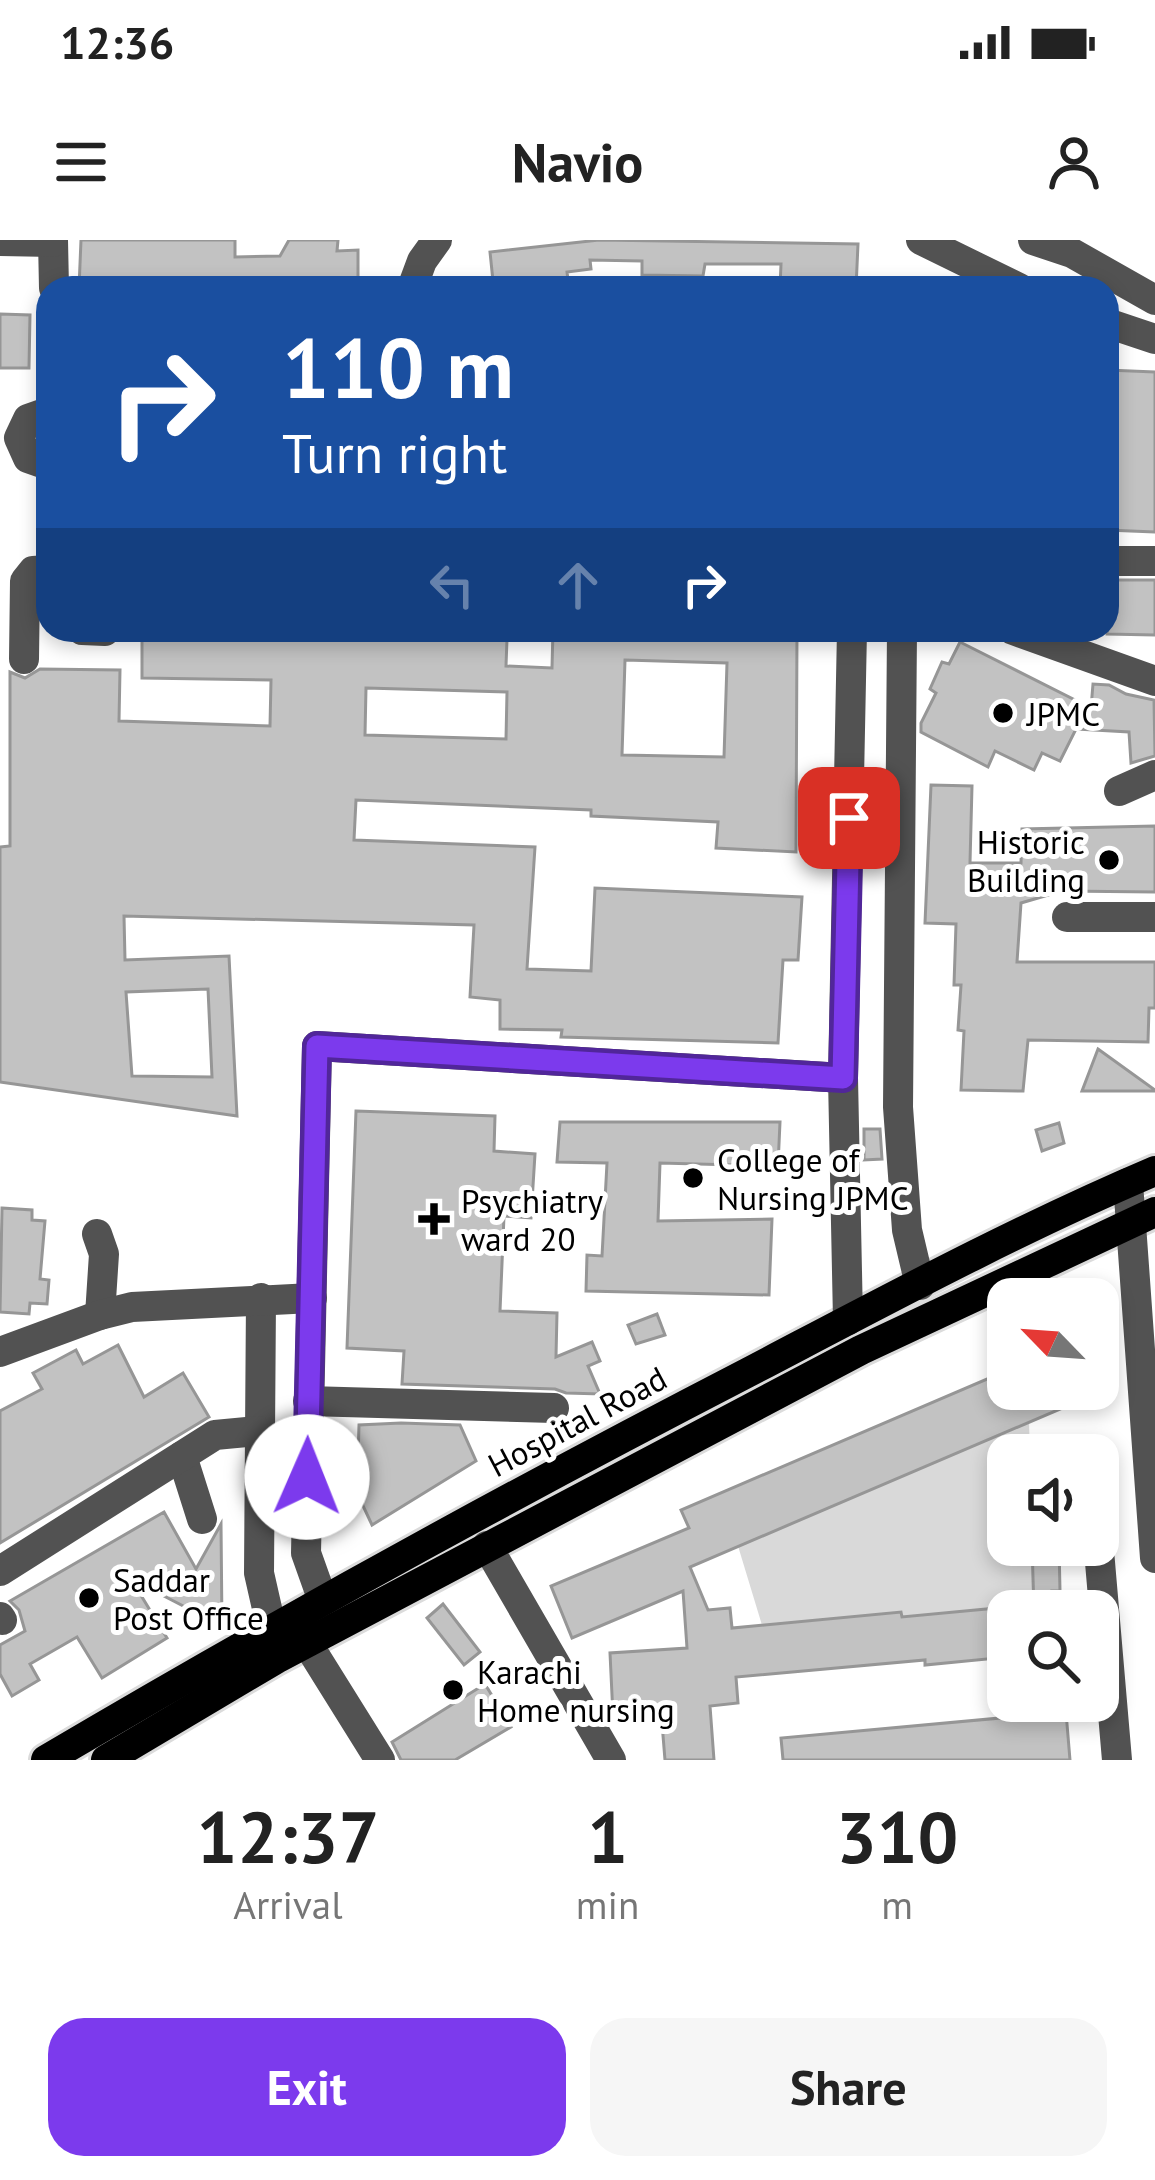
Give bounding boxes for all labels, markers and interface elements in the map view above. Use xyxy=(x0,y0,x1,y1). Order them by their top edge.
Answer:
text: 12:36 xyxy=(60,13,174,71)
text: Navio xyxy=(512,127,643,197)
icon: menu xyxy=(48,129,114,195)
icon: person xyxy=(1041,129,1107,195)
text: 110 m xyxy=(282,312,514,421)
icon: right xyxy=(84,324,240,480)
text: Turn right xyxy=(282,418,507,488)
icon: left xyxy=(419,552,485,618)
icon: ahead xyxy=(545,552,611,618)
icon: right xyxy=(671,552,737,618)
place label: JPMC xyxy=(1025,692,1100,735)
marker: JPMC xyxy=(990,700,1016,726)
pin xyxy=(798,767,900,869)
icon: arrive xyxy=(816,785,882,851)
place label: Historic Building xyxy=(967,820,1085,901)
marker: Historic Building xyxy=(1096,847,1122,873)
place label: College of Nursing JPMC xyxy=(717,1138,909,1219)
marker: College of Nursing JPMC xyxy=(680,1165,706,1191)
place label: Psychiatry ward 20 xyxy=(461,1179,604,1260)
marker: Psychiatry ward 20 xyxy=(418,1203,450,1235)
north arrow xyxy=(987,1278,1119,1410)
map controls xyxy=(987,1278,1119,1722)
street label: Hospital Road xyxy=(480,1356,674,1486)
position arrow xyxy=(244,1414,370,1540)
button: sound xyxy=(987,1434,1119,1566)
place label: Saddar Post Office xyxy=(113,1558,264,1639)
marker: Saddar Post Office xyxy=(76,1585,102,1611)
button: search xyxy=(987,1590,1119,1722)
place label: Karachi Home nursing xyxy=(477,1650,675,1731)
marker: Karachi Home nursing xyxy=(440,1677,466,1703)
text: 12:37 xyxy=(197,1790,379,1883)
text: 1 xyxy=(587,1790,628,1883)
text: 310 xyxy=(836,1790,958,1883)
text: Arrival xyxy=(233,1879,343,1930)
text: min xyxy=(576,1879,639,1930)
text: m xyxy=(881,1879,913,1930)
button: Exit xyxy=(48,2018,566,2156)
button: Share xyxy=(590,2018,1107,2156)

